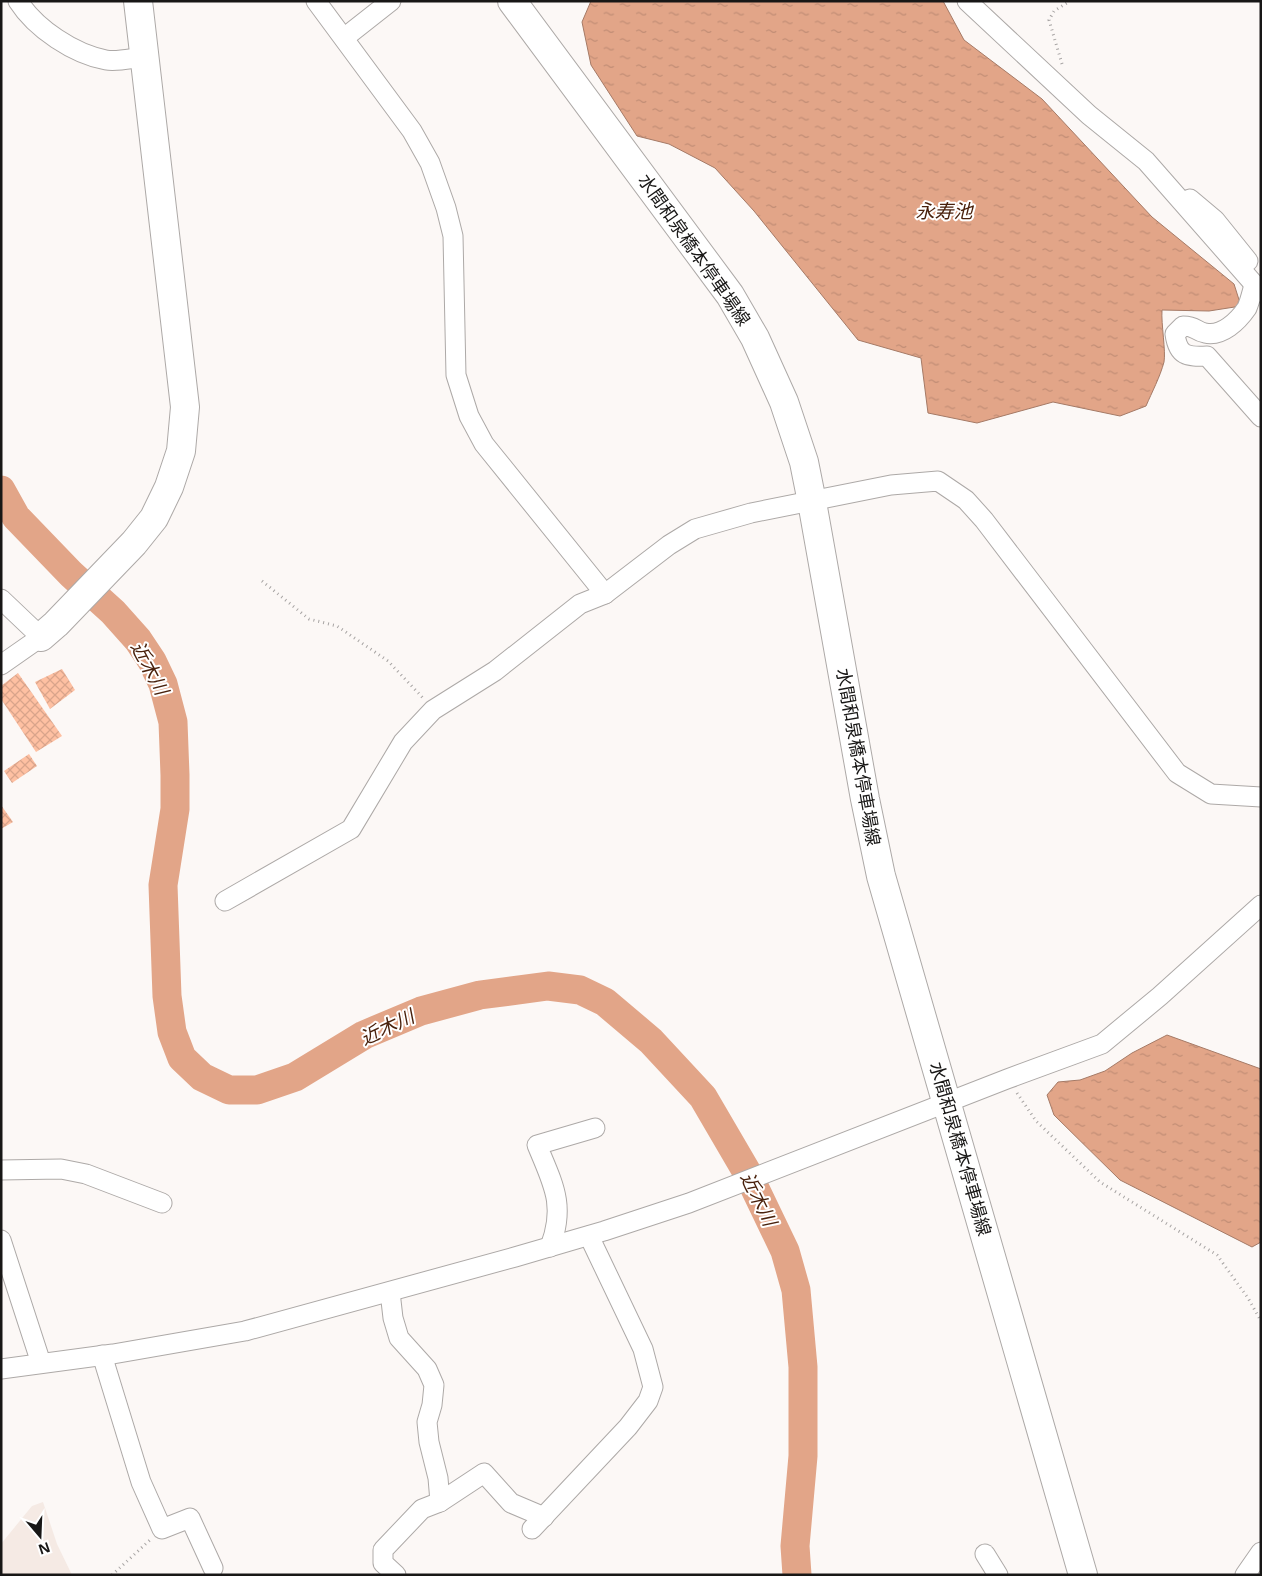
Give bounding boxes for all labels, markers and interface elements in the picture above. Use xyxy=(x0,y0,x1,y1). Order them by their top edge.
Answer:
street label: 水間和泉橋本停車場線 xyxy=(633,169,756,330)
water label: 永寿池 xyxy=(915,198,974,224)
water label: 近木川 xyxy=(125,637,176,701)
street label: 水間和泉橋本停車場線 xyxy=(832,666,886,848)
water label: 近木川 xyxy=(356,1002,420,1051)
street label: 水間和泉橋本停車場線 xyxy=(925,1059,997,1239)
water label: 近木川 xyxy=(735,1168,784,1232)
north arrow xyxy=(15,1511,65,1561)
text: N xyxy=(36,1538,53,1560)

